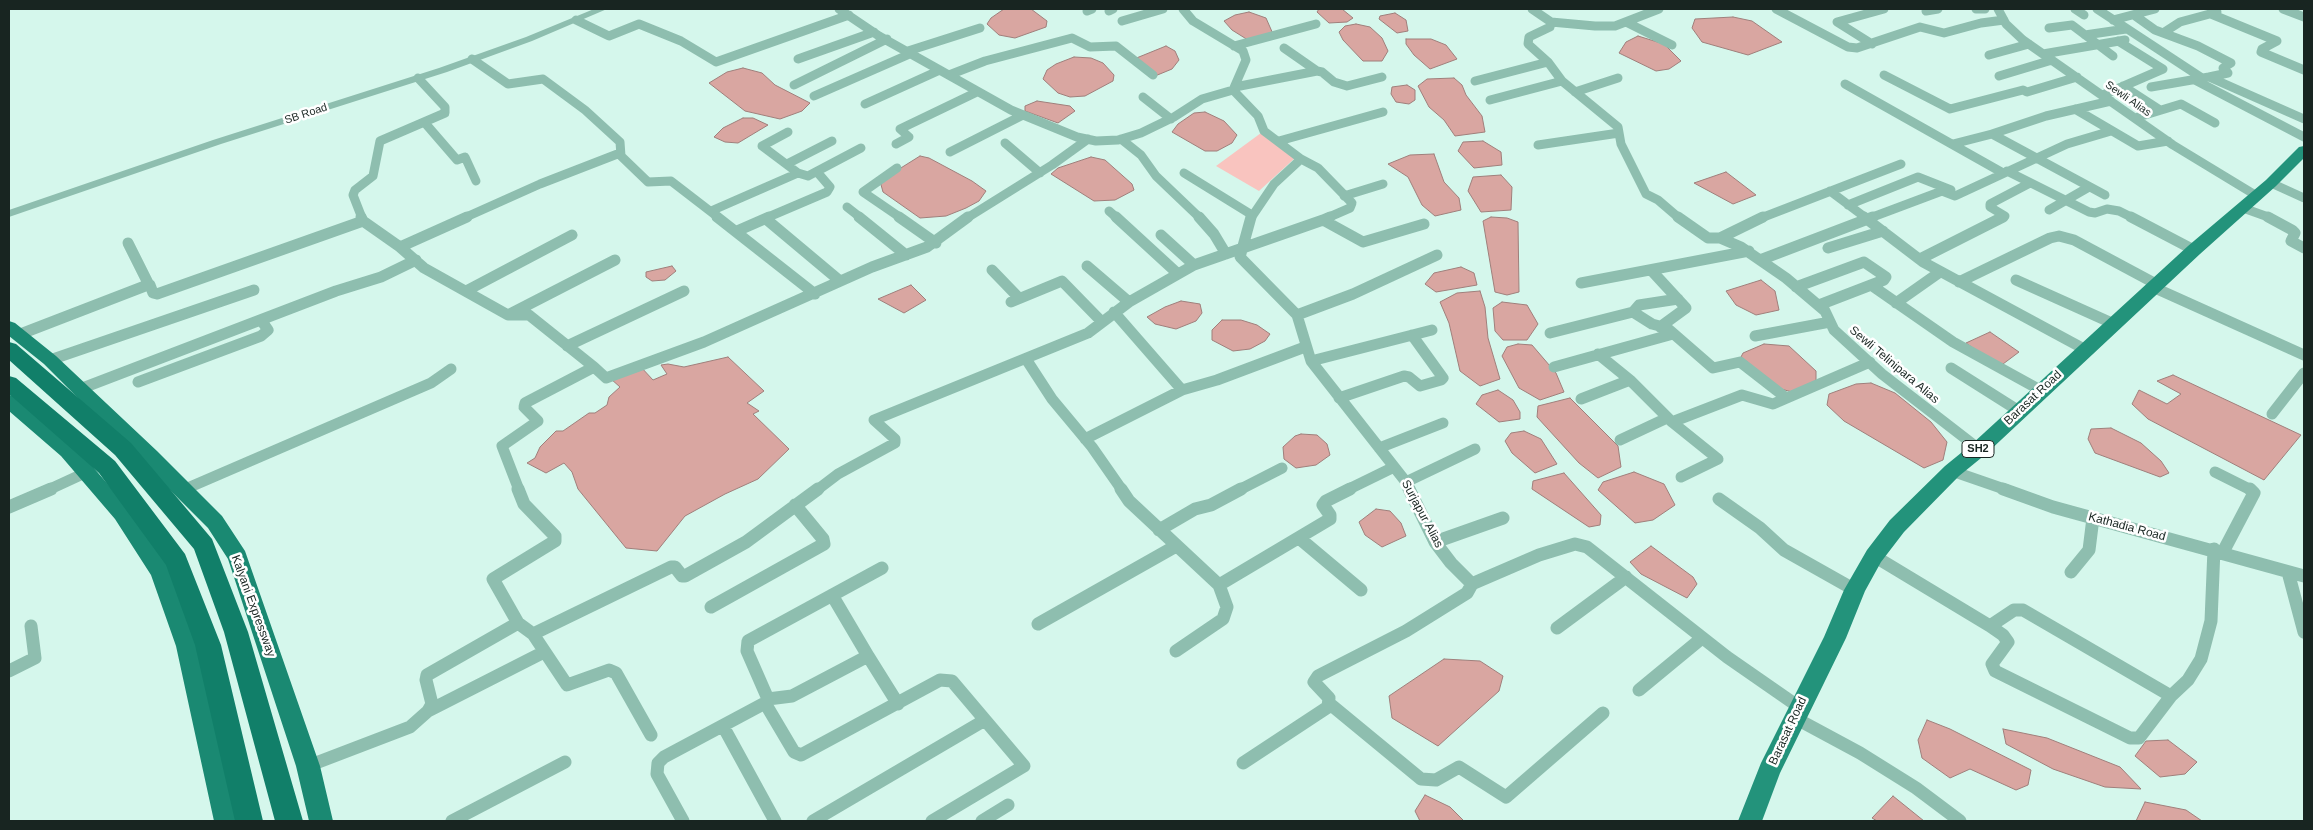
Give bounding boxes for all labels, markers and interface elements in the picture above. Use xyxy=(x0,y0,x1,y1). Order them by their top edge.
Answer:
street label: Sewli Alias xyxy=(2102,78,2154,120)
street label: SB Road xyxy=(283,101,329,127)
street label: Sewli Telinipara Alias xyxy=(1846,323,1942,407)
street label: Barasat Road xyxy=(2001,368,2065,428)
road number: SH2 xyxy=(1962,440,1994,458)
street label: Surjapur Alias xyxy=(1398,478,1446,550)
street label: Kathadia Road xyxy=(2087,510,2167,544)
street label: Kalyani Expressway xyxy=(228,553,278,659)
street label: Barasat Road xyxy=(1766,695,1810,767)

